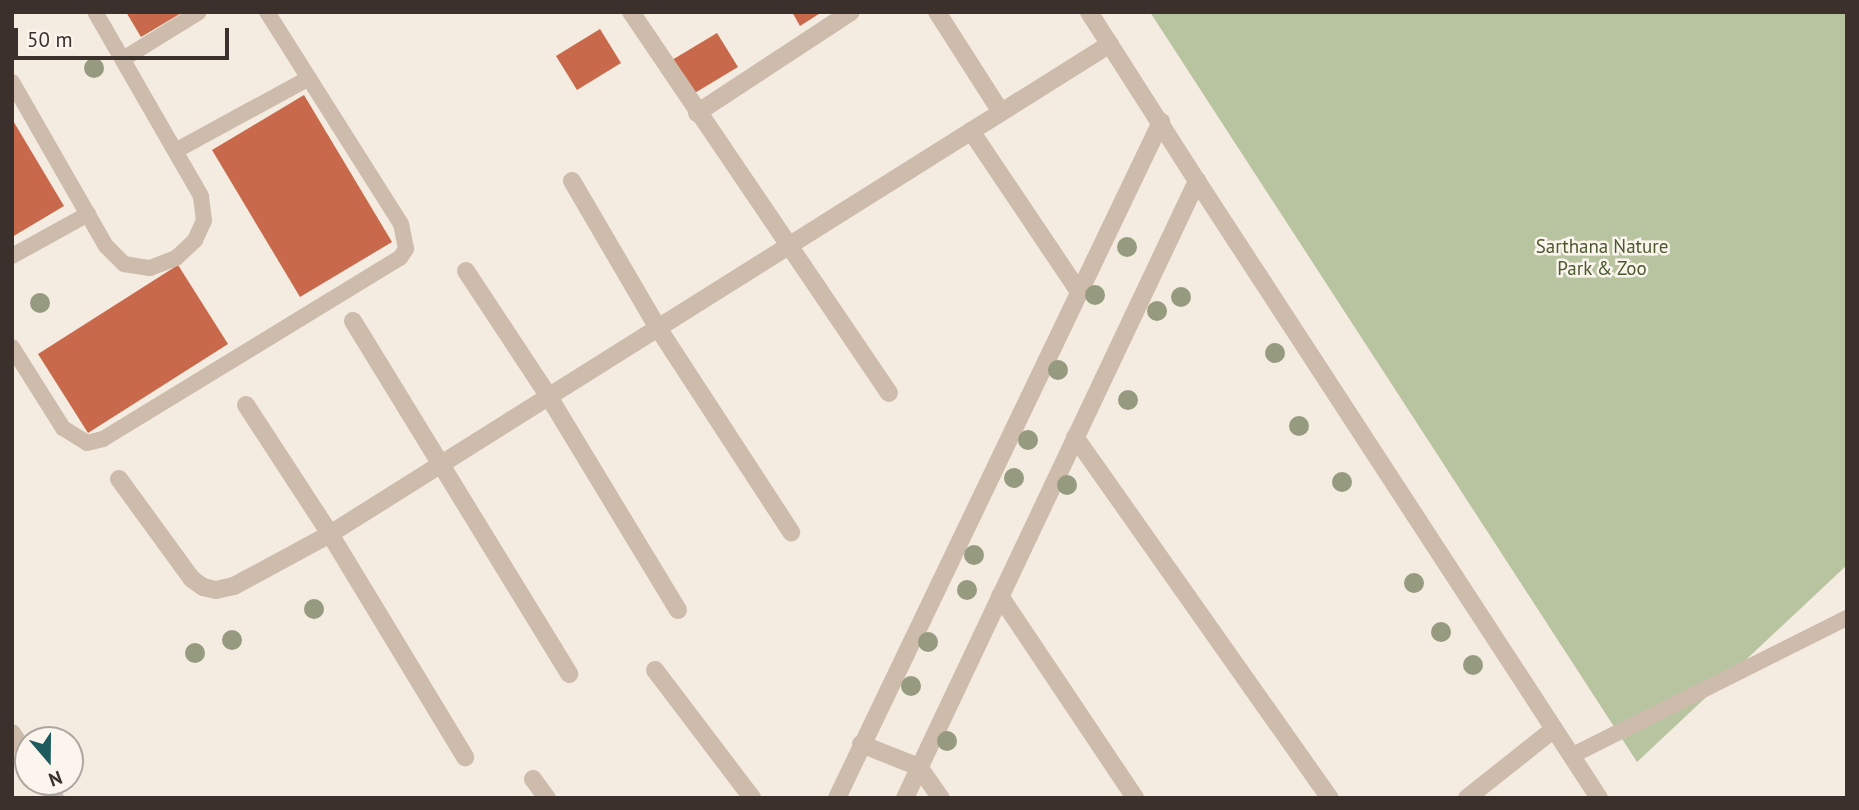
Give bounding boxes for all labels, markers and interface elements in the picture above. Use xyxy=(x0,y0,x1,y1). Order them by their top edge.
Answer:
scale bar xyxy=(18,14,233,58)
text: 50 m xyxy=(27,26,73,53)
park label: Sarthana Nature Park & Zoo xyxy=(1536,236,1668,280)
north arrow xyxy=(14,726,84,796)
text: N xyxy=(46,765,65,792)

